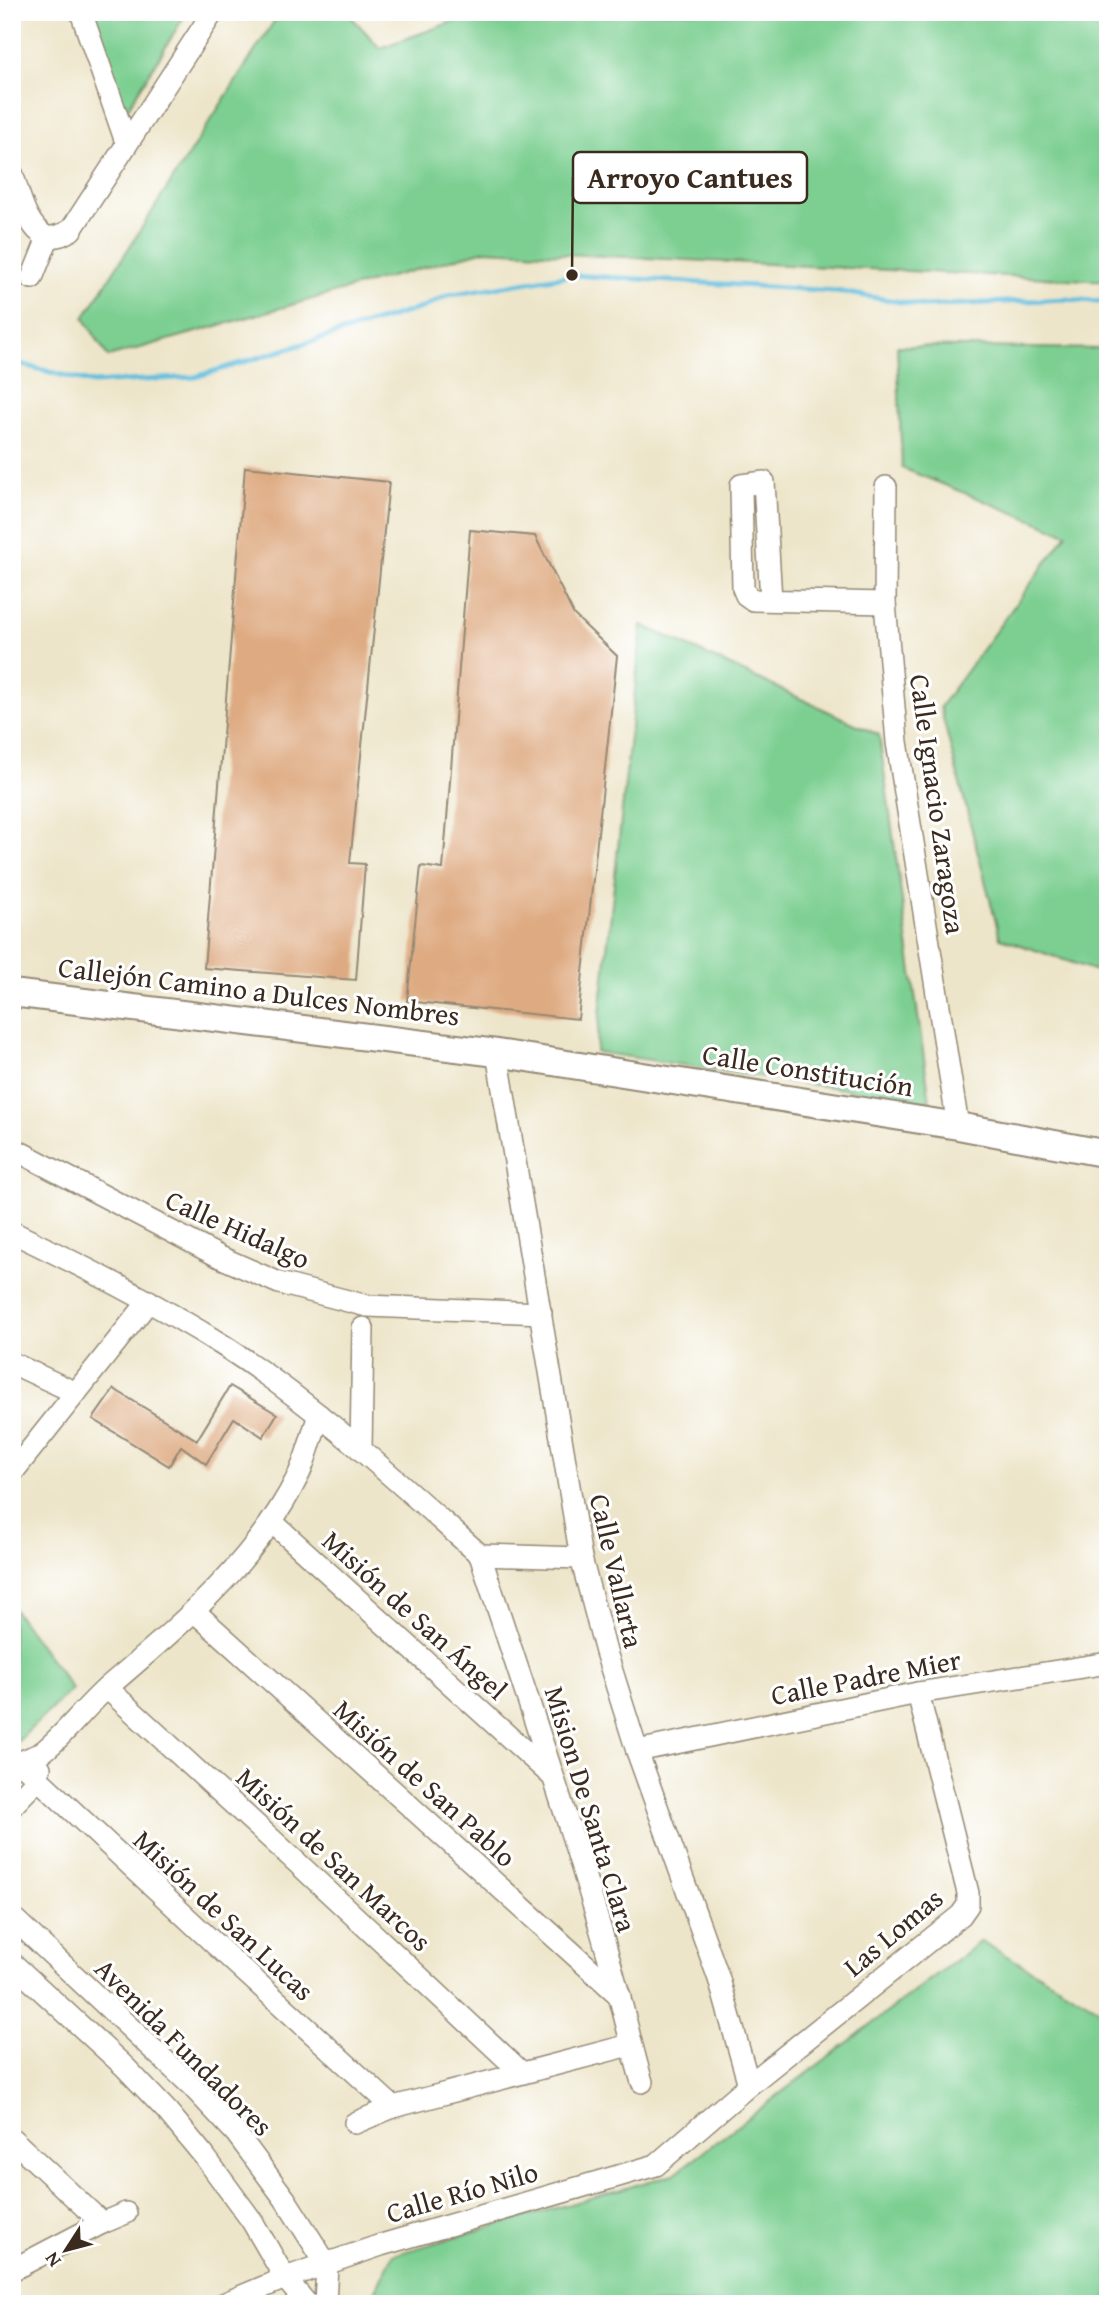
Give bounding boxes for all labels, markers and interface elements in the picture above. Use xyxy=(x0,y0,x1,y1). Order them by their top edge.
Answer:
callout: Arroyo Cantues xyxy=(573,152,807,203)
text: Arroyo Cantues xyxy=(587,155,793,199)
street label: Calle Ignacio Zaragoza xyxy=(900,671,977,937)
street label: Callejón Camino a Dulces Nombres xyxy=(56,946,462,1035)
street label: Calle Constitución xyxy=(700,1033,917,1106)
street label: Calle Hidalgo xyxy=(159,1178,317,1279)
street label: Calle Vallarta xyxy=(580,1490,655,1653)
street label: Misión de San Ángel xyxy=(314,1520,517,1709)
street label: Calle Padre Mier xyxy=(767,1638,965,1715)
street label: Mision De Santa Clara xyxy=(535,1681,649,1938)
street label: Misión de San Pablo xyxy=(325,1689,526,1876)
street label: Misión de San Marcos xyxy=(227,1757,441,1960)
street label: Misión de San Lucas xyxy=(125,1820,324,2010)
street label: Las Lomas xyxy=(834,1878,952,1986)
street label: Avenida Fundadores xyxy=(86,1948,283,2145)
street label: Calle Río Nilo xyxy=(381,2150,543,2233)
north arrow xyxy=(32,2214,102,2284)
text: N xyxy=(37,2246,67,2273)

